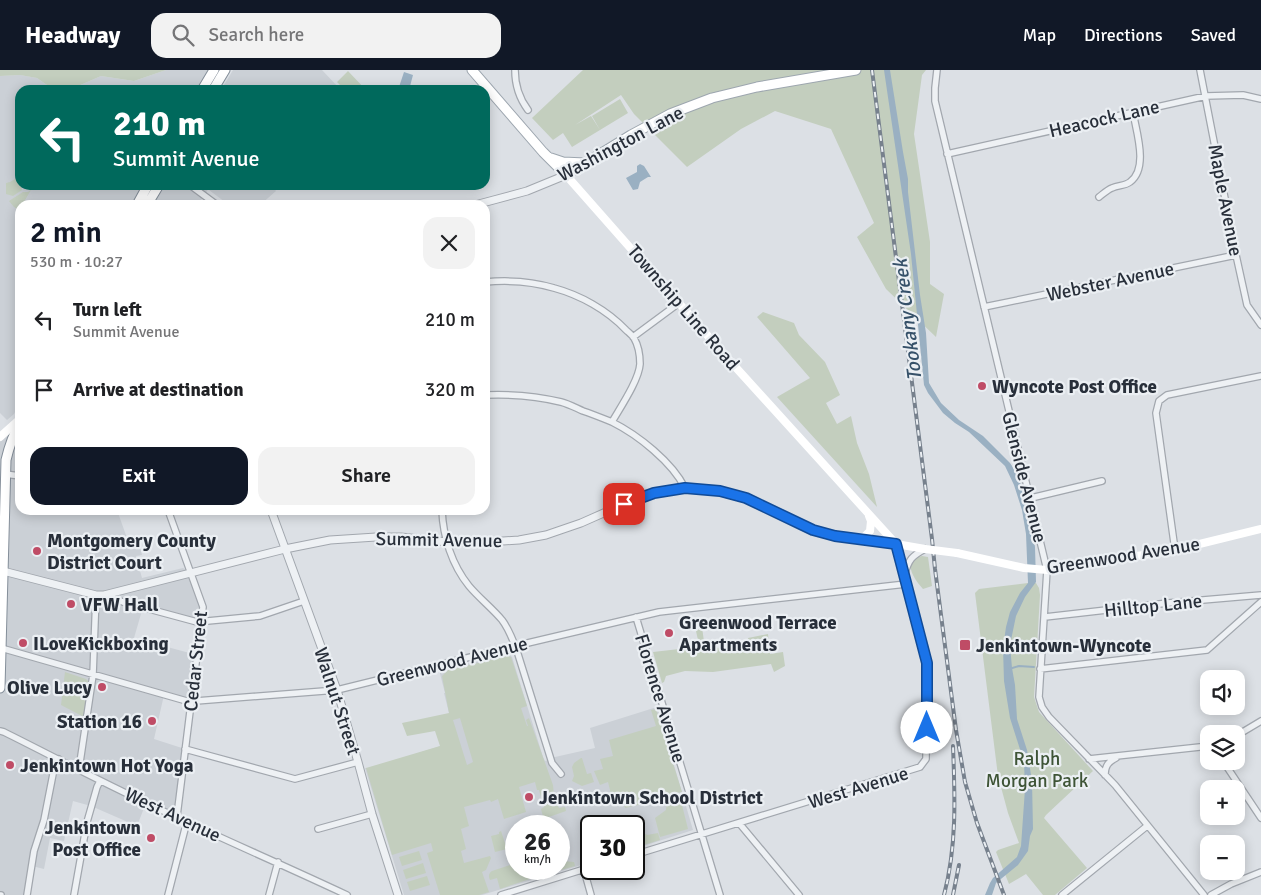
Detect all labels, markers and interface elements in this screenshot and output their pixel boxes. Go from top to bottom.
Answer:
search box [151,13,501,58]
text: Headway [25,20,121,50]
icon: search [169,21,197,49]
text: Search here [209,23,304,47]
text: Map [1023,24,1056,46]
text: Directions [1084,24,1163,46]
text: Saved [1191,24,1236,46]
street label: Heacock Lane [1047,95,1162,143]
street label: Washington Lane [553,101,688,187]
text: 210 m [113,102,206,145]
icon: left [30,105,95,170]
street label: Maple Avenue [1202,142,1248,258]
text: Summit Avenue [113,145,260,172]
text: 2 min [30,214,102,251]
button: close [423,217,475,269]
street label: Township Line Road [622,240,744,376]
text: 530 m · 10:27 [30,252,123,272]
water label: Tookany Creek [887,256,927,382]
street label: Webster Avenue [1044,257,1176,307]
text: Turn left [73,298,142,322]
icon: left [30,306,58,334]
text: 210 m [425,308,475,332]
text: Summit Avenue [73,322,180,342]
place label: Wyncote Post Office [992,375,1157,399]
icon: arrive [30,376,58,404]
text: Arrive at destination [73,378,244,402]
text: 320 m [425,378,475,402]
marker: Wyncote Post Office [976,380,988,392]
street label: Glenside Avenue [996,409,1052,545]
button: Exit [30,447,248,505]
button: Share [258,447,475,505]
pin [603,483,645,525]
icon: arrive [610,490,638,518]
street label: Summit Avenue [376,527,502,553]
place label: Montgomery County District Court [47,529,216,575]
street label: Greenwood Avenue [1045,532,1202,580]
marker: Montgomery County District Court [31,545,43,557]
street label: Hilltop Lane [1103,589,1203,623]
place label: VFW Hall [81,593,159,617]
marker: VFW Hall [65,598,77,610]
street label: Cedar Street [179,609,213,713]
place label: Greenwood Terrace Apartments [679,611,837,657]
marker: Greenwood Terrace Apartments [663,627,675,639]
street label: Florence Avenue [629,631,691,766]
place label: ILoveKickboxing [33,632,169,656]
street label: Greenwood Avenue [374,632,530,692]
place label: Jenkintown-Wyncote [976,634,1151,658]
marker: ILoveKickboxing [17,637,29,649]
marker: Jenkintown-Wyncote [958,638,972,652]
street label: Walnut Street [308,644,366,758]
map controls [1200,670,1245,880]
button: sound [1200,670,1245,715]
place label: Olive Lucy [7,676,93,700]
marker: Olive Lucy [96,681,108,693]
position arrow [900,701,952,753]
place label: Station 16 [57,710,142,734]
marker: Station 16 [146,715,158,727]
button: layers [1200,725,1245,770]
park label: Ralph Morgan Park [986,747,1089,793]
place label: Jenkintown Hot Yoga [20,754,194,778]
marker: Jenkintown Hot Yoga [4,759,16,771]
street label: West Avenue [805,761,911,815]
button: + [1200,780,1245,825]
street label: West Avenue [121,782,225,848]
place label: Jenkintown School District [539,786,763,810]
marker: Jenkintown School District [523,791,535,803]
speed limit sign: 30 [580,815,645,880]
place label: Jenkintown Post Office [45,816,141,862]
text: 26 [524,826,551,857]
marker: Jenkintown Post Office [145,832,157,844]
button: − [1200,835,1245,880]
text: km/h [524,852,551,867]

